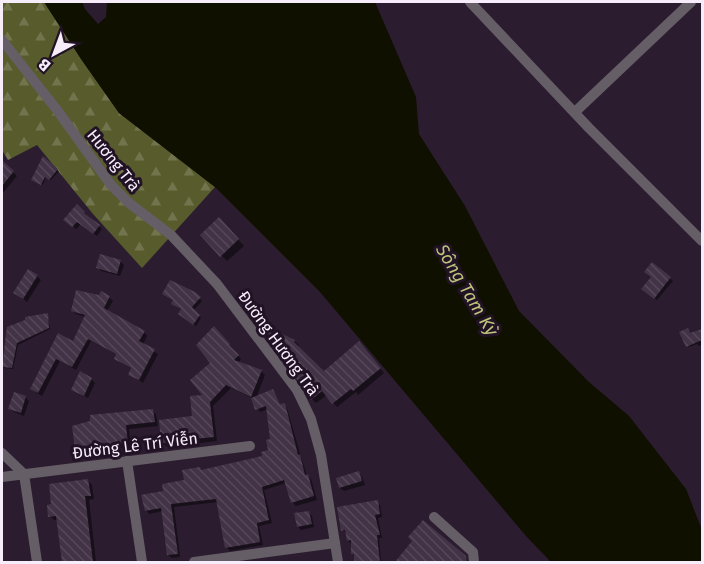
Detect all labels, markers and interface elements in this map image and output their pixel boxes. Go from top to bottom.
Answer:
north arrow [24,24,84,84]
text: B [34,54,54,75]
street label: Hương Trà [83,126,144,195]
water label: Sông Tam Kỳ [430,239,504,341]
street label: Đường Hương Trà [234,287,323,399]
street label: Đường Lê Trí Viễn [71,428,199,463]

